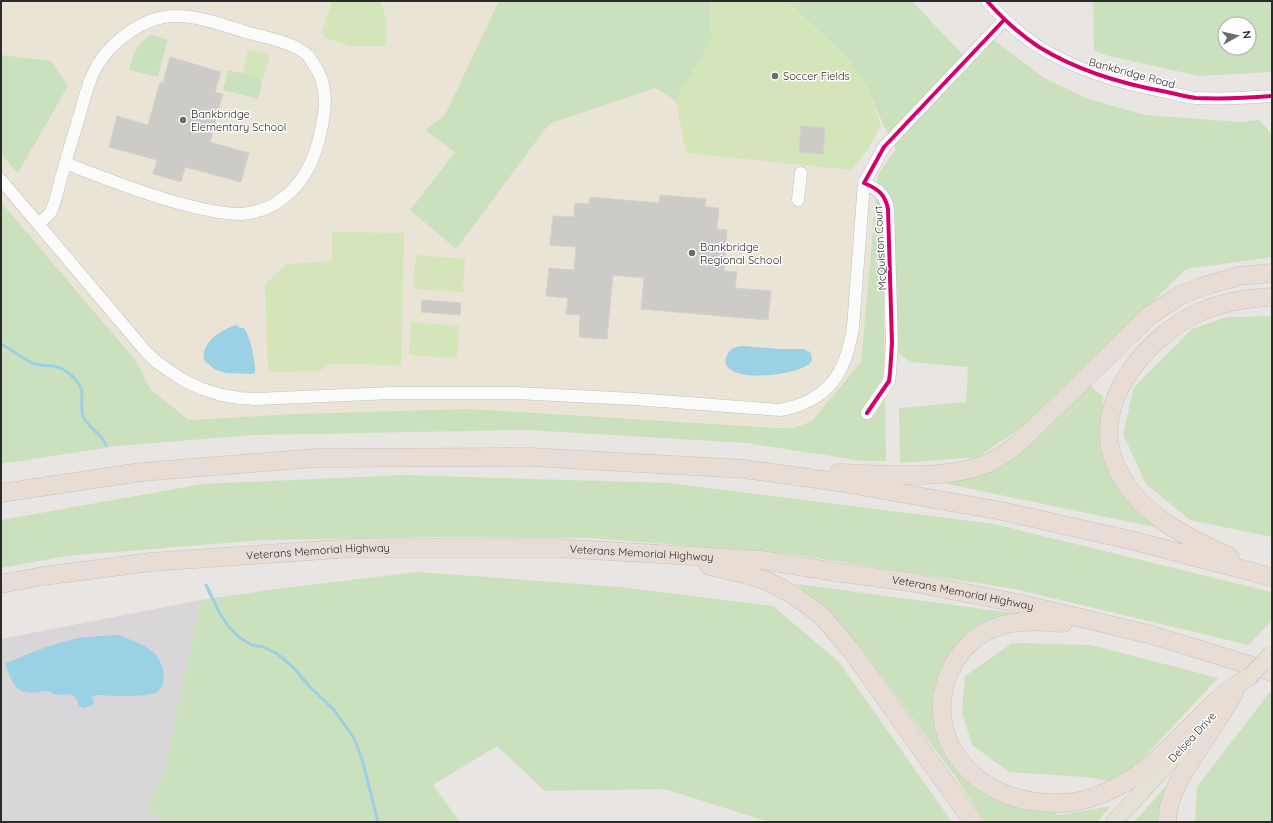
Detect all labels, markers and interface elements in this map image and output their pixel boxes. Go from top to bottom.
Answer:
north arrow [1217,16,1257,56]
text: N [1239,30,1254,40]
street label: Bankbridge Road [1087,55,1177,91]
place label: Soccer Fields [783,69,850,83]
marker: Soccer Fields [770,71,780,81]
place label: Bankbridge Elementary School [191,107,286,134]
marker: Bankbridge Elementary School [178,115,188,125]
street label: McQuiston Court [871,205,889,291]
place label: Bankbridge Regional School [700,240,782,267]
marker: Bankbridge Regional School [687,248,697,258]
street label: Veterans Memorial Highway [246,541,390,562]
street label: Veterans Memorial Highway [569,542,714,564]
street label: Veterans Memorial Highway [891,573,1035,614]
street label: Delsea Drive [1165,709,1219,765]

